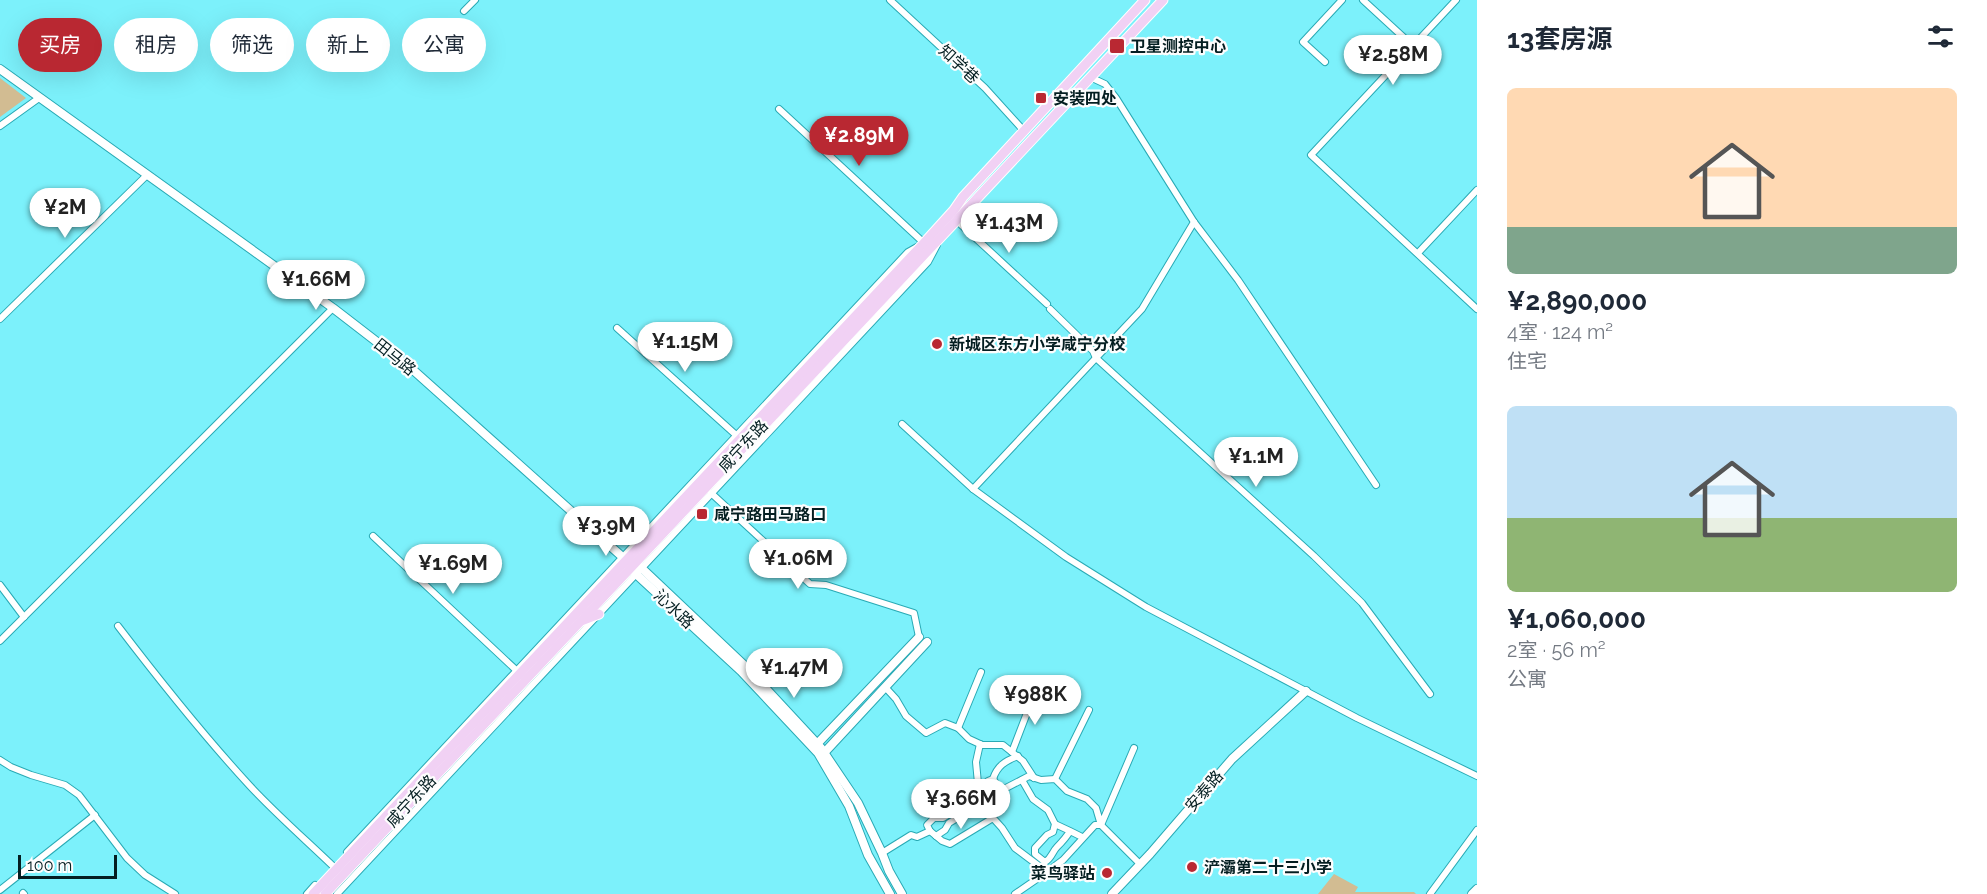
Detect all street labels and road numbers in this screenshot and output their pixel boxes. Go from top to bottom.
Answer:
street label: 知学巷 [935,41,983,87]
street label: 田马路 [370,335,420,379]
street label: 咸宁东路 [714,416,772,476]
street label: 沁水路 [650,586,698,632]
street label: 安泰路 [1181,767,1227,815]
street label: 咸宁东路 [382,771,440,831]

